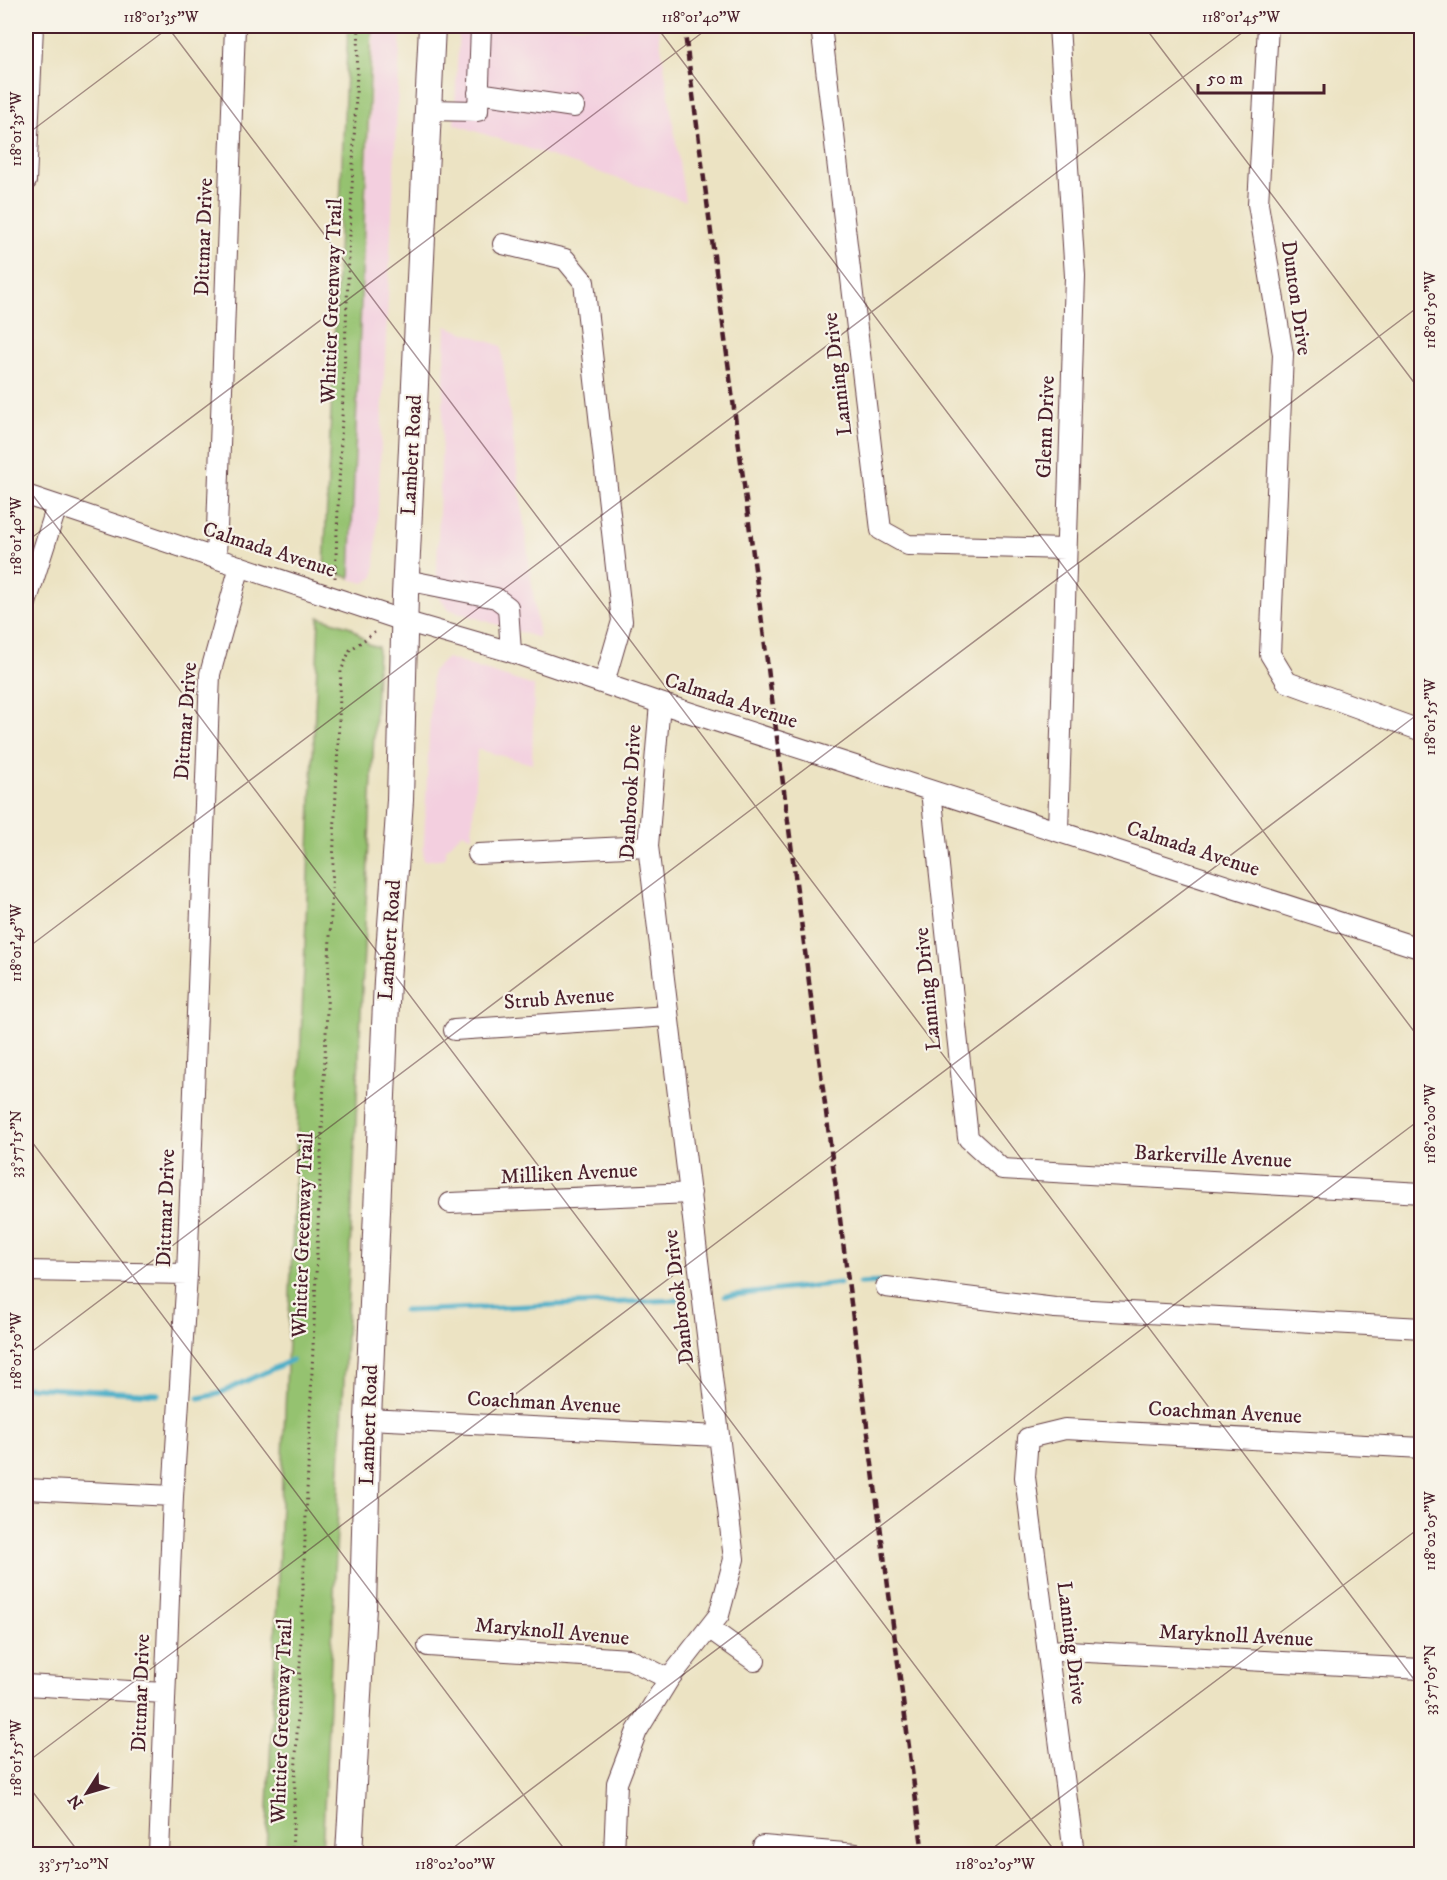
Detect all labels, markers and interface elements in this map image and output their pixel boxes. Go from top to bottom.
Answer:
text: 118°01'35"W [124,8,199,27]
text: 118°01'40"W [662,8,741,27]
text: 118°01'45"W [1202,8,1280,27]
scale bar [1198,57,1324,95]
text: 50 m [1207,68,1243,90]
text: 118°01'35"W [7,91,26,166]
street label: Dittmar Drive [189,177,219,297]
street label: Whittier Greenway Trail [315,197,349,405]
street label: Dunton Drive [1275,239,1317,357]
text: 118°01'50"W [1421,271,1440,349]
street label: Lanning Drive [818,311,858,437]
street label: Glenn Drive [1031,375,1061,479]
street label: Lambert Road [396,393,428,516]
text: 118°01'40"W [7,496,26,575]
street label: Calmada Avenue [199,516,339,584]
street label: Dittmar Drive [169,661,203,781]
street label: Calmada Avenue [661,667,801,735]
text: 118°01'55"W [1421,678,1440,755]
street label: Danbrook Drive [614,724,648,860]
street label: Calmada Avenue [1123,815,1263,883]
street label: Lambert Road [373,878,407,1001]
text: 118°01'45"W [7,904,26,982]
street label: Lanning Drive [909,926,947,1052]
street label: Strub Avenue [503,982,615,1016]
text: 118°02'00"W [1421,1084,1440,1164]
text: 33°57'15"N [7,1110,26,1178]
street label: Whittier Greenway Trail [286,1131,320,1339]
street label: Barkerville Avenue [1133,1140,1293,1174]
street label: Dittmar Drive [151,1148,181,1268]
street label: Milliken Avenue [500,1157,639,1191]
street label: Danbrook Drive [658,1228,700,1366]
text: 118°01'50"W [7,1312,26,1390]
street label: Lambert Road [354,1364,384,1486]
street label: Coachman Avenue [466,1386,622,1420]
street label: Coachman Avenue [1147,1396,1303,1430]
text: 118°02'05"W [1421,1491,1440,1571]
street label: Lanning Drive [1051,1580,1091,1706]
street label: Maryknoll Avenue [474,1612,630,1652]
street label: Whittier Greenway Trail [265,1617,299,1825]
street label: Maryknoll Avenue [1158,1619,1314,1653]
street label: Dittmar Drive [126,1633,156,1753]
text: 33°57'05"N [1421,1645,1440,1715]
text: 118°01'55"W [7,1719,26,1796]
north arrow [57,1763,117,1823]
text: N [64,1790,88,1813]
text: 33°57'20"N [39,1855,109,1874]
text: 118°02'00"W [415,1855,495,1874]
text: 118°02'05"W [955,1855,1035,1874]

